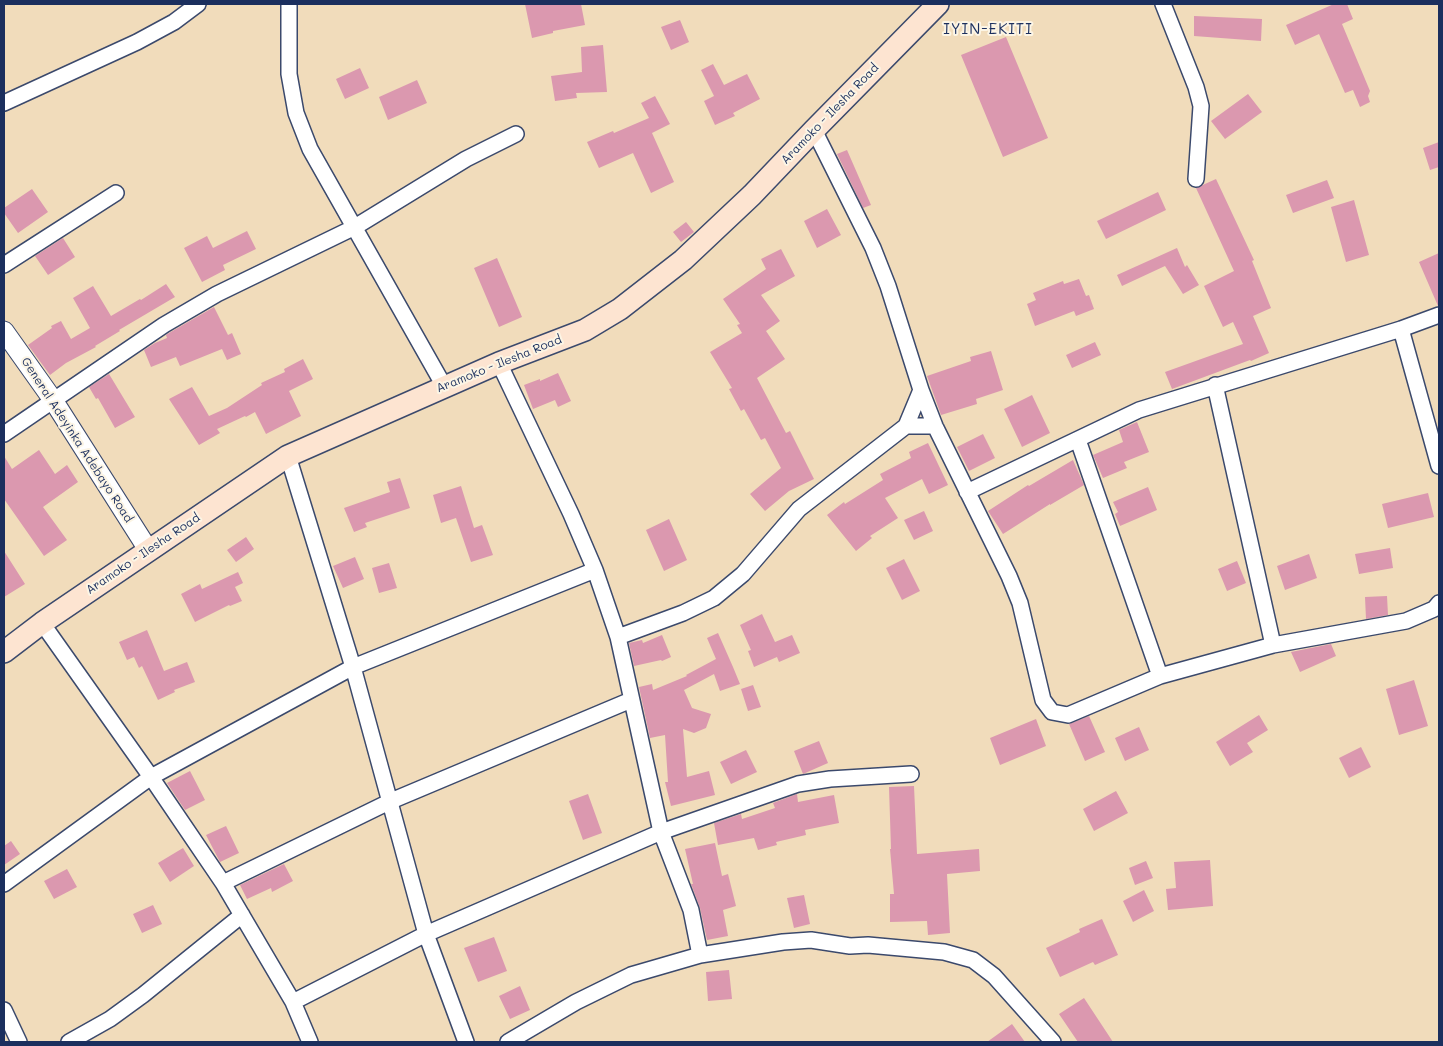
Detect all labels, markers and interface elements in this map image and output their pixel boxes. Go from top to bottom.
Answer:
district label: IYIN-EKITI [942,20,1034,38]
street label: Aramoko - Ilesha Road [778,61,882,167]
street label: Aramoko - Ilesha Road [434,332,564,396]
street label: General Adeyinka Adebayo Road [18,355,136,525]
street label: Aramoko - Ilesha Road [83,511,203,597]

